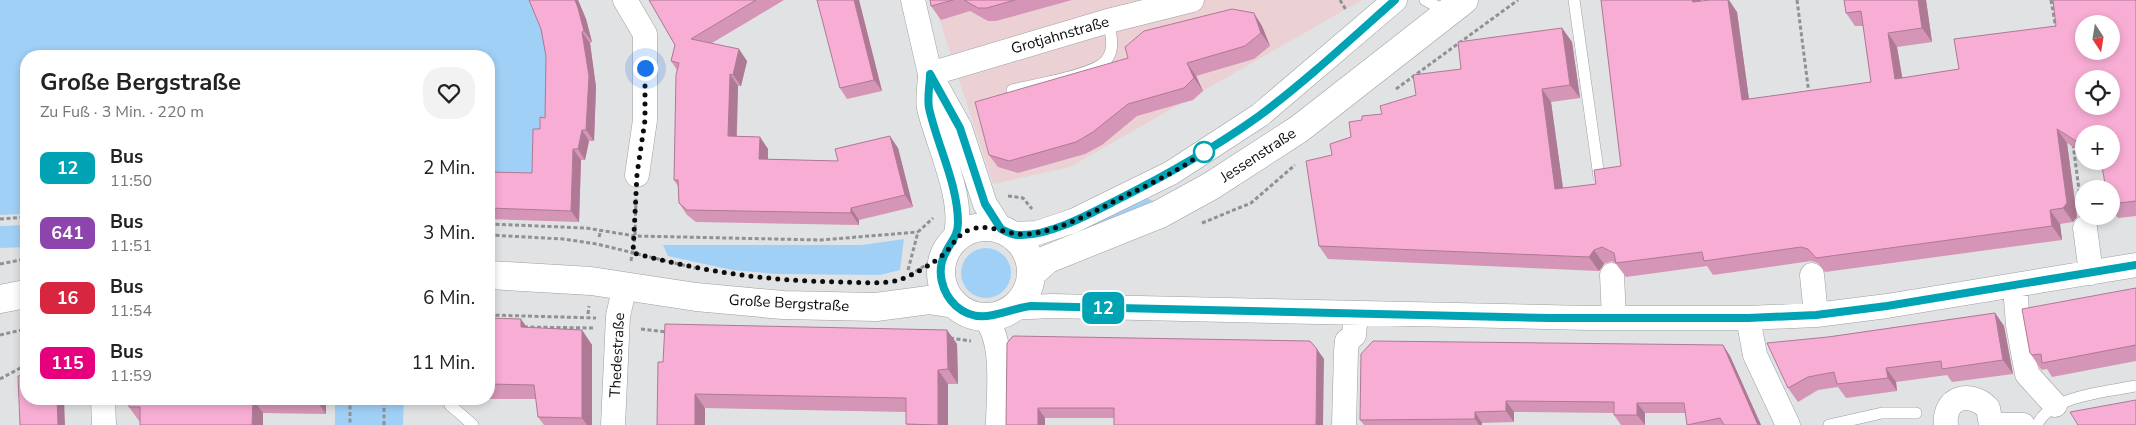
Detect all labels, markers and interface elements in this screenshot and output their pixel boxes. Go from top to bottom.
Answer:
street label: Grotjahnstraße [1009,11,1111,59]
north arrow [2075,15,2120,60]
map controls [2075,15,2120,225]
your location [633,56,658,81]
text: Große Bergstraße [40,66,241,98]
button: heart [423,67,475,119]
button: locate [2075,70,2120,115]
text: Zu Fuß · 3 Min. · 220 m [40,101,204,123]
street label: Jessenstraße [1215,123,1300,188]
button: + [2075,125,2120,170]
unlabelled marker [1193,141,1215,163]
text: Bus [110,144,143,170]
text: 2 Min. [423,155,475,181]
text: 12 [57,156,78,180]
text: 11:50 [110,170,152,192]
button: − [2075,180,2120,225]
text: Bus [110,209,143,235]
text: 3 Min. [423,220,475,246]
text: 641 [51,221,84,245]
text: 11:51 [110,235,152,257]
text: Bus [110,274,143,300]
text: 6 Min. [423,285,475,311]
text: 16 [57,286,78,310]
street label: Große Bergstraße [728,290,850,316]
line badge: 12 [1080,292,1126,324]
text: 12 [1092,296,1114,320]
text: 11:54 [110,300,152,322]
street label: Thedestraße [605,312,629,398]
text: Bus [110,339,143,365]
text: 11 Min. [412,350,475,376]
text: 115 [51,351,84,375]
text: 11:59 [110,365,152,387]

